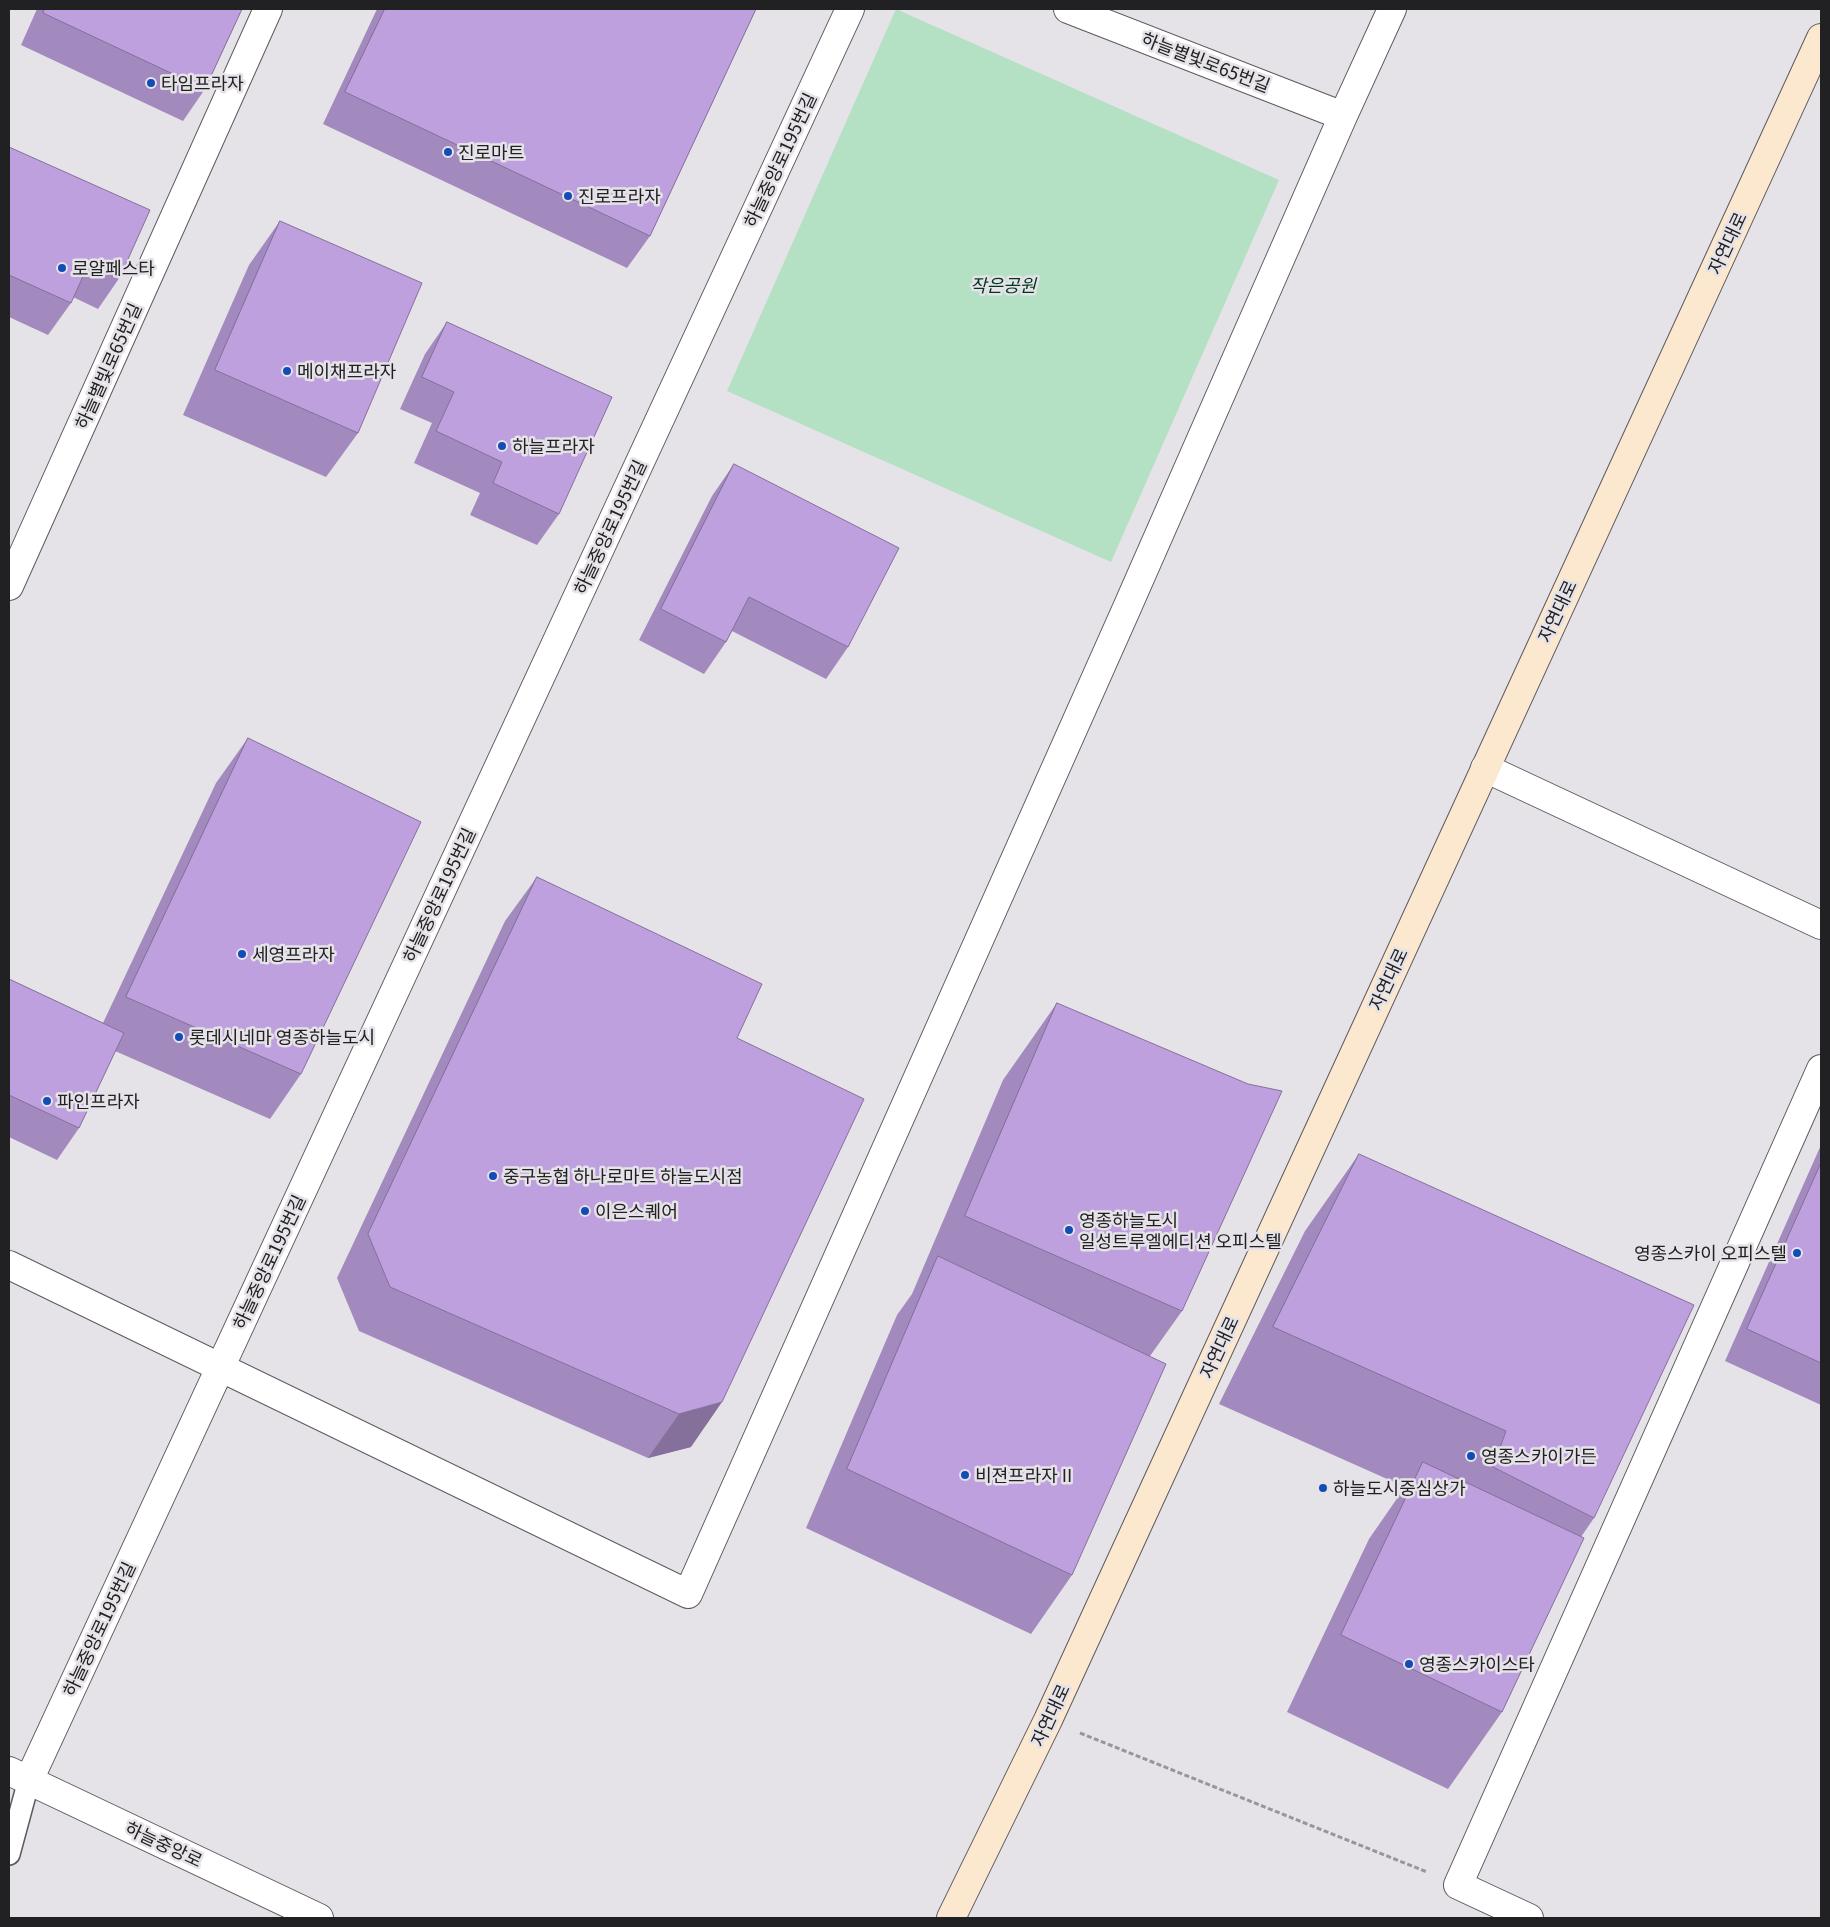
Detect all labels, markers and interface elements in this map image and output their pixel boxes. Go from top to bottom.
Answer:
street label: 하늘별빛로65번길 [1139,28,1273,96]
place label: 타임프라자 [161,72,244,94]
marker: 타임프라자 [145,77,157,89]
street label: 하늘중앙로195번길 [739,89,821,231]
place label: 진로마트 [458,141,524,163]
marker: 진로마트 [442,146,454,158]
place label: 진로프라자 [578,185,661,207]
marker: 진로프라자 [562,190,574,202]
street label: 자연대로 [1703,208,1751,278]
place label: 로얄페스타 [72,257,155,279]
marker: 로얄페스타 [56,262,68,274]
park label: 작은공원 [970,274,1036,296]
street label: 하늘별빛로65번길 [70,300,146,432]
place label: 메이채프라자 [297,360,396,382]
marker: 메이채프라자 [281,365,293,377]
place label: 하늘프라자 [512,435,595,457]
marker: 하늘프라자 [496,440,508,452]
street label: 하늘중앙로195번길 [569,456,651,598]
street label: 자연대로 [1533,576,1581,646]
street label: 하늘중앙로195번길 [398,824,480,966]
place label: 세영프라자 [252,943,335,965]
street label: 자연대로 [1364,944,1412,1014]
marker: 세영프라자 [236,948,248,960]
place label: 롯데시네마 영종하늘도시 [189,1026,375,1048]
marker: 롯데시네마 영종하늘도시 [173,1031,185,1043]
place label: 파인프라자 [57,1090,140,1112]
marker: 파인프라자 [41,1095,53,1107]
place label: 중구농협 하나로마트 하늘도시점 [503,1165,743,1187]
marker: 중구농협 하나로마트 하늘도시점 [487,1170,499,1182]
street label: 하늘중앙로195번길 [228,1191,310,1333]
place label: 이은스퀘어 [595,1200,678,1222]
marker: 이은스퀘어 [579,1205,591,1217]
place label: 영종하늘도시 일성트루엘에디션 오피스텔 [1079,1209,1282,1252]
marker: 영종하늘도시 일성트루엘에디션 오피스텔 [1063,1224,1075,1236]
place label: 영종스카이 오피스텔 [1634,1242,1787,1264]
marker: 영종스카이 오피스텔 [1791,1247,1803,1259]
street label: 자연대로 [1195,1312,1243,1382]
place label: 영종스카이가든 [1481,1445,1597,1467]
marker: 영종스카이가든 [1465,1450,1477,1462]
place label: 비젼프라자 II [975,1464,1072,1486]
marker: 비젼프라자 II [959,1469,971,1481]
place label: 하늘도시중심상가 [1333,1477,1465,1499]
marker: 하늘도시중심상가 [1317,1482,1329,1494]
street label: 하늘중앙로195번길 [58,1558,140,1700]
place label: 영종스카이스타 [1419,1653,1535,1675]
marker: 영종스카이스타 [1403,1658,1415,1670]
street label: 자연대로 [1026,1680,1074,1750]
street label: 하늘중앙로 [122,1817,206,1871]

